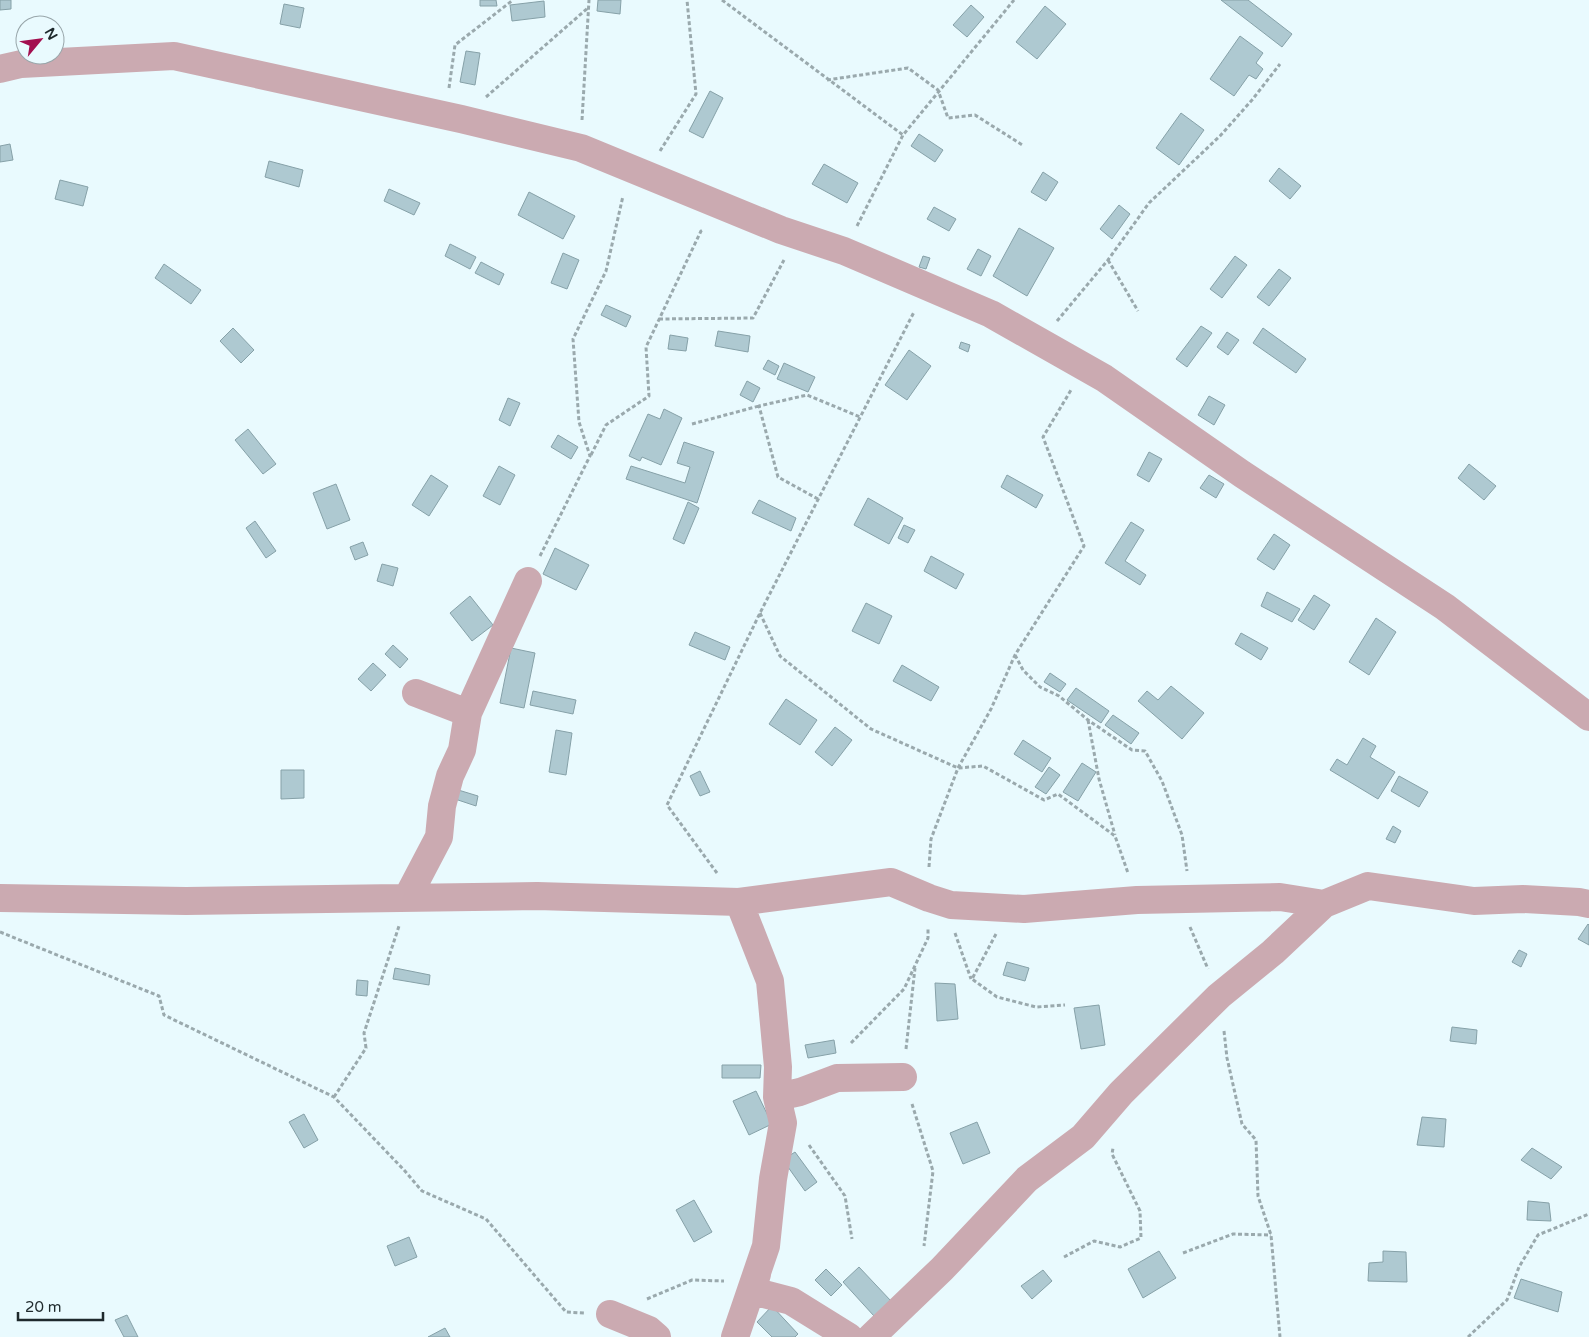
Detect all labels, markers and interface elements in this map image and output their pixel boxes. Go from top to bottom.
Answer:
north arrow [15,15,65,65]
text: N [41,25,61,43]
scale bar [18,1290,102,1322]
text: 20 m [25,1298,62,1316]

